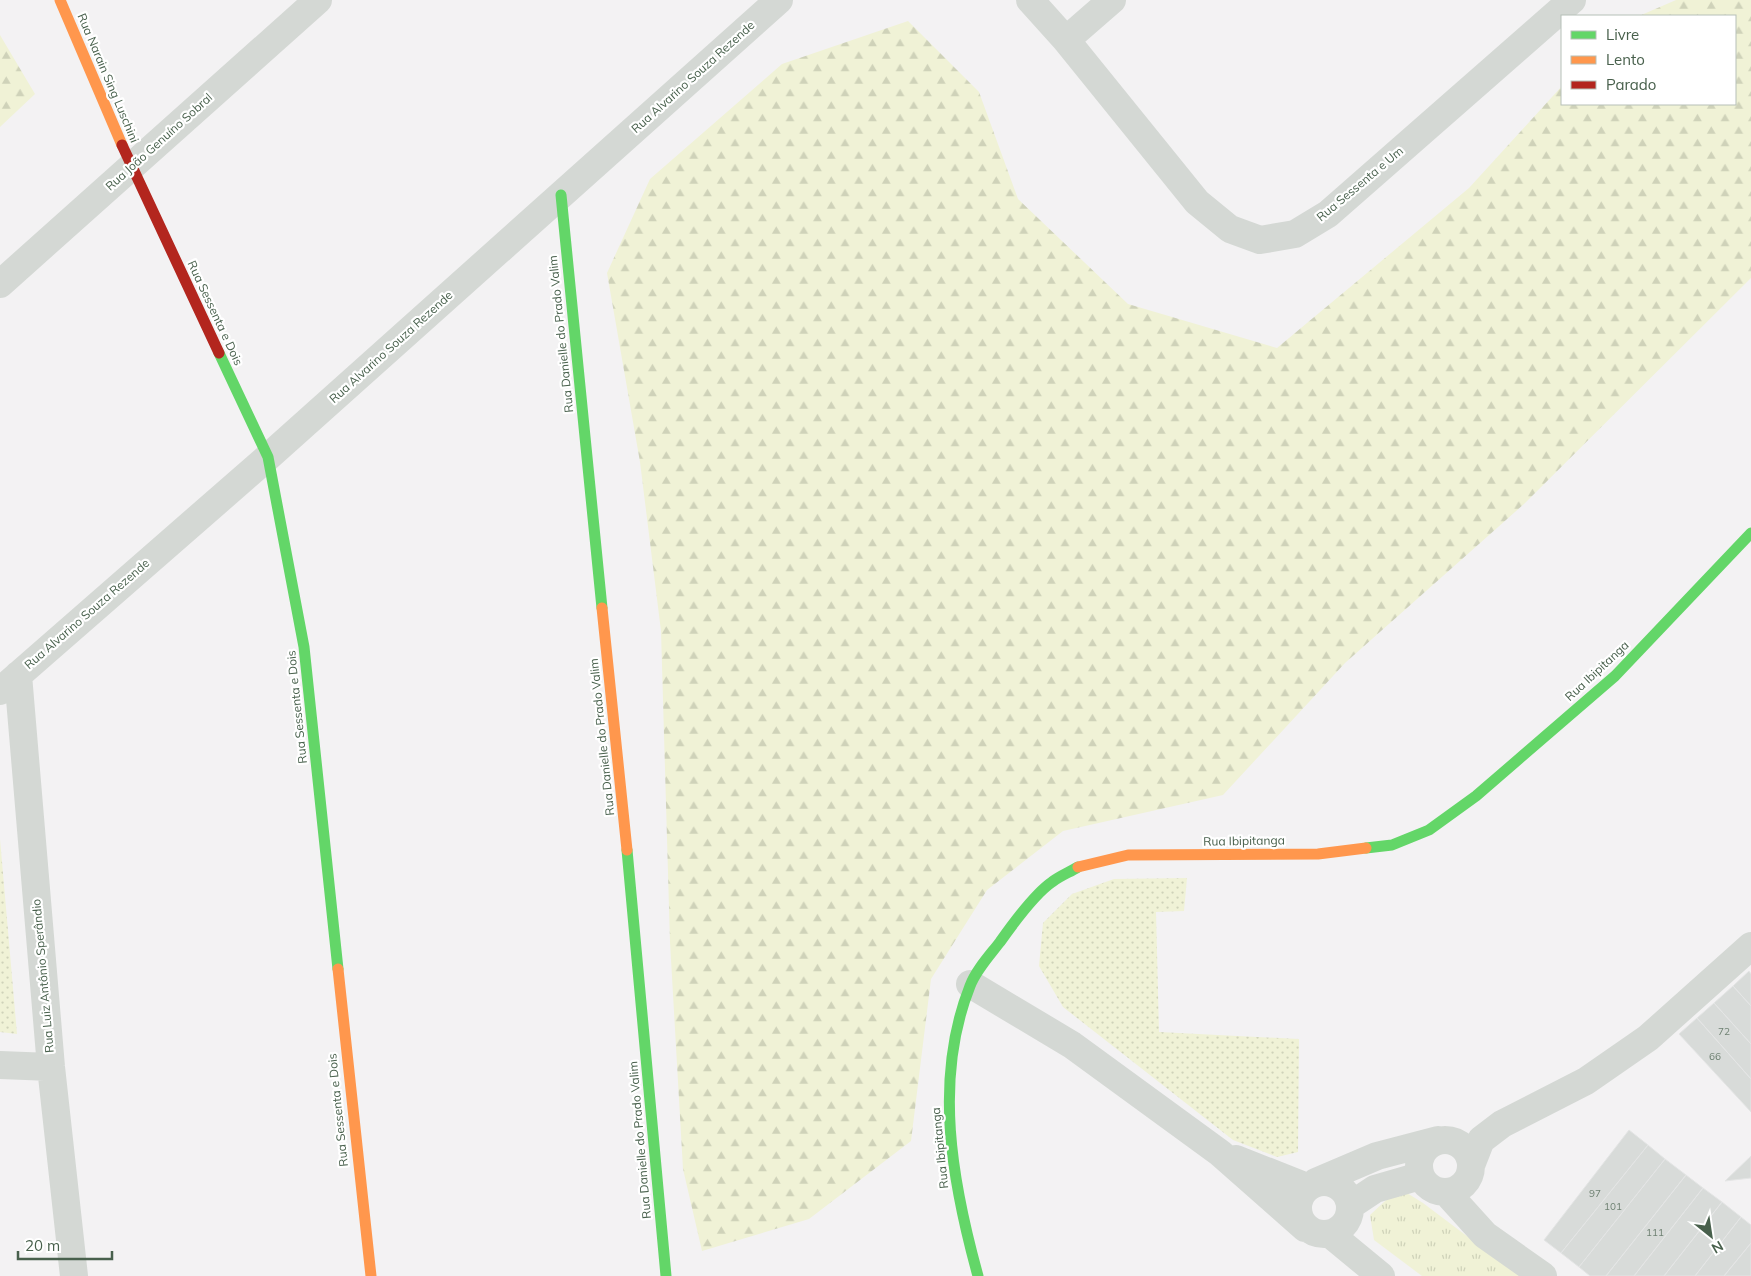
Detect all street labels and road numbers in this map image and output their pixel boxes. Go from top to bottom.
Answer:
street label: Rua Narain Sing Luschini [74,11,143,145]
street label: Rua Alvarino Souza Rezende [628,17,757,136]
street label: Rua João Genuíno Sobral [102,90,215,194]
street label: Rua Sessenta e Um [1313,143,1406,224]
street label: Rua Danielle do Prado Valim [545,255,576,414]
street label: Rua Sessenta e Dois [185,258,246,368]
street label: Rua Alvarino Souza Rezende [326,287,455,406]
street label: Rua Alvarino Souza Rezende [21,555,152,672]
street label: Rua Ibipitanga [1562,637,1632,704]
street label: Rua Sessenta e Dois [283,650,310,764]
street label: Rua Danielle do Prado Valim [586,658,617,817]
street label: Rua Ibipitanga [1203,832,1285,849]
street label: Rua Luiz Antônio Sperândio [28,898,57,1054]
street label: Rua Sessenta e Dois [324,1053,351,1167]
street label: Rua Danielle do Prado Valim [625,1061,654,1220]
street label: Rua Ibipitanga [928,1107,951,1189]

